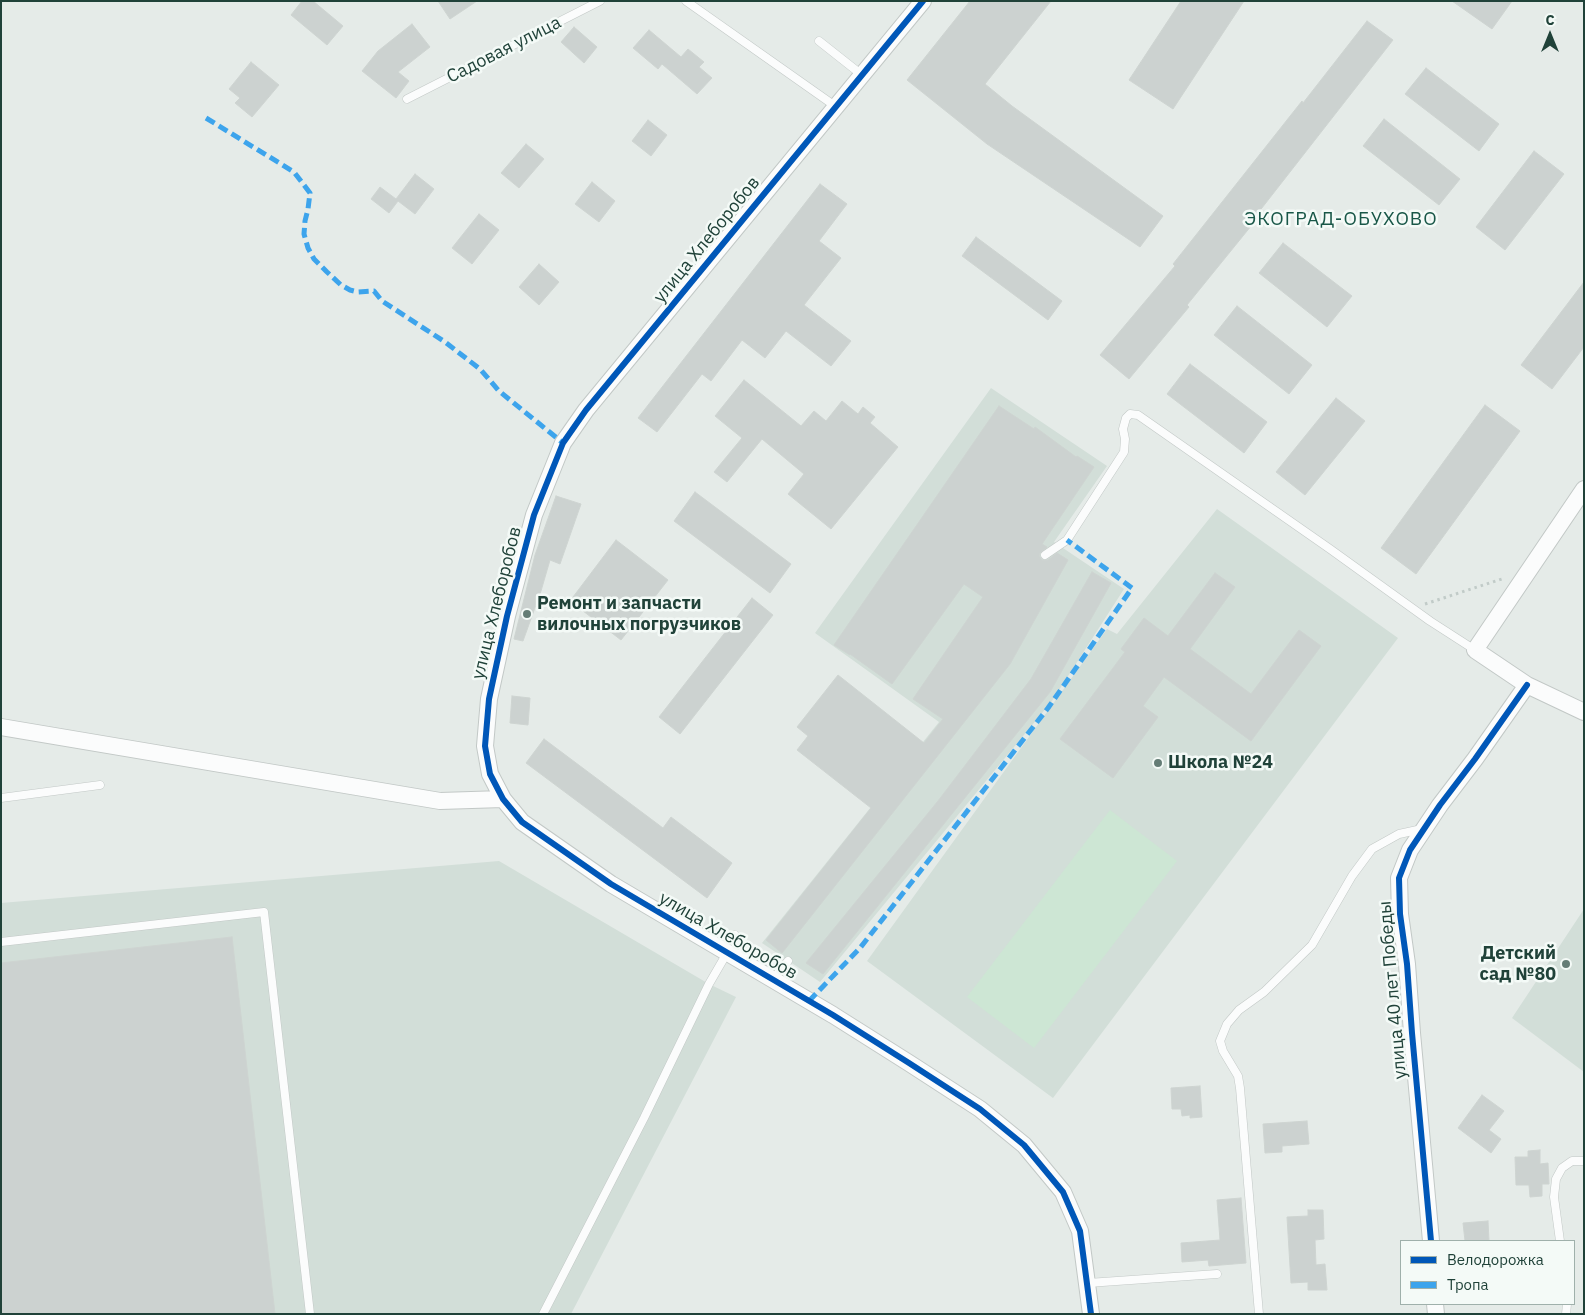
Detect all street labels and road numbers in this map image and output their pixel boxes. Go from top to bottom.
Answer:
street label: Садовая улица [443,12,565,88]
street label: улица Хлеборобов [649,172,765,308]
street label: улица Хлеборобов [468,525,526,681]
street label: улица Хлеборобов [655,888,801,984]
street label: улица 40 лет Победы [1374,900,1412,1080]

